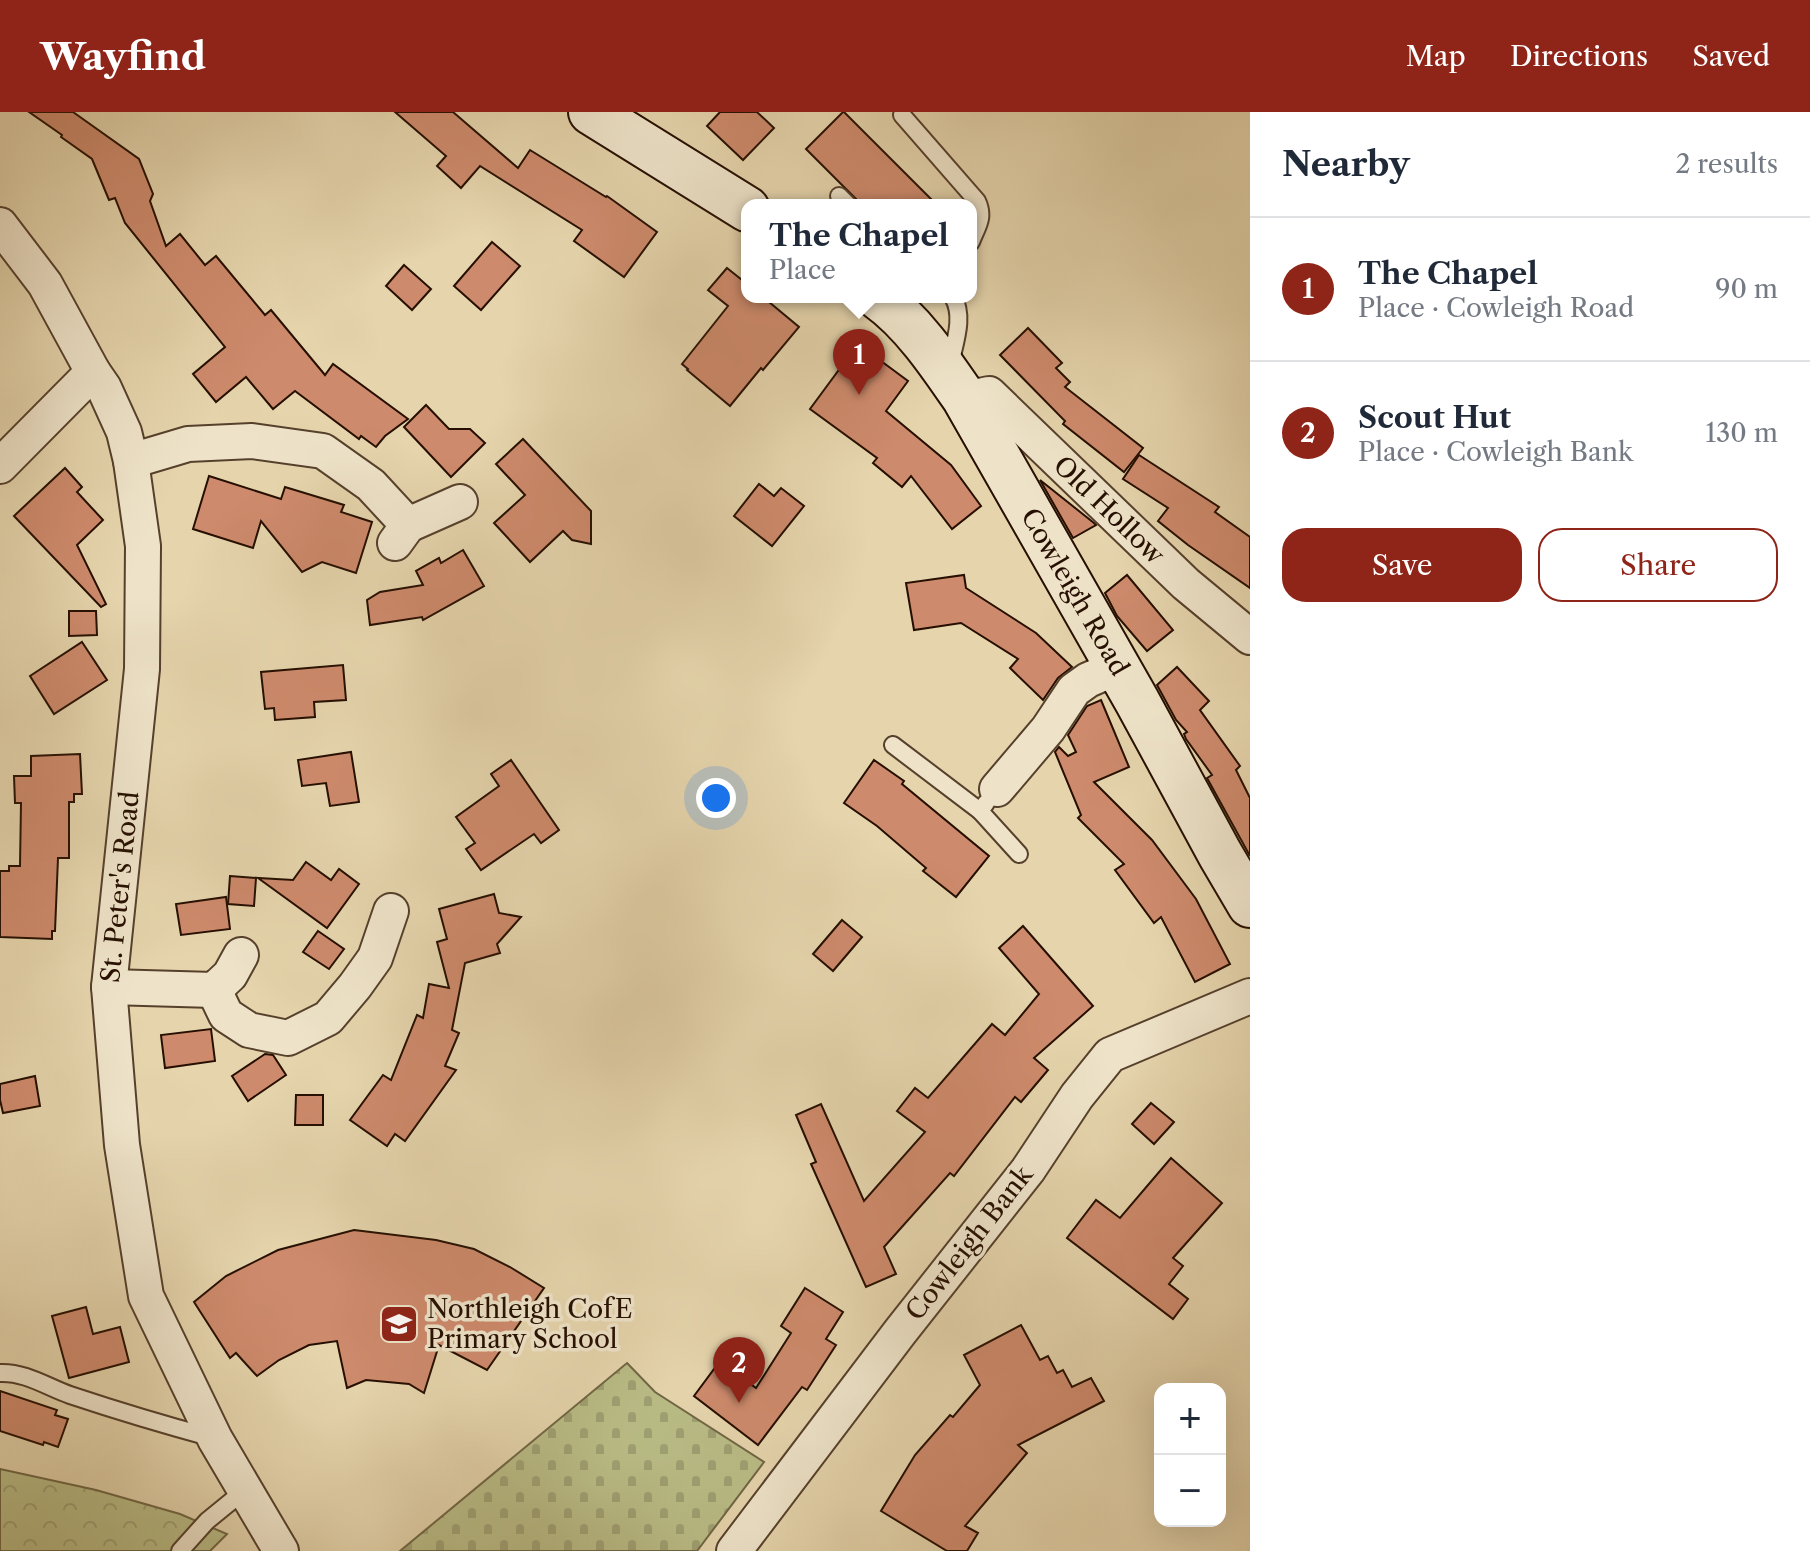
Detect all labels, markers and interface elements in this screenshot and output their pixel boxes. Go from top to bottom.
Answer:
text: Wayfind [40,33,206,80]
text: Map [1406,39,1466,73]
text: Directions [1510,39,1648,73]
text: Saved [1692,39,1770,73]
text: Nearby [1282,143,1410,185]
text: 2 results [1675,148,1778,180]
popup [741,199,977,303]
text: The Chapel [769,217,949,254]
text: Place [769,254,836,286]
text: The Chapel [1358,255,1538,292]
text: 1 [1302,273,1314,305]
text: 90 m [1715,273,1778,305]
text: Place · Cowleigh Road [1358,292,1634,324]
pin: 1 [833,329,885,395]
text: Scout Hut [1358,399,1511,436]
text: 2 [1300,417,1316,449]
text: 130 m [1705,417,1778,449]
text: Place · Cowleigh Bank [1358,436,1633,468]
street label: Old Hollow [1047,449,1171,571]
street label: Cowleigh Road [1014,503,1136,682]
button: Save [1282,528,1522,602]
button: Share [1538,528,1778,602]
your location [696,778,736,818]
street label: St. Peter's Road [94,790,146,984]
street label: Cowleigh Bank [899,1159,1040,1327]
place label: Northleigh CofE Primary School [427,1293,633,1355]
school or university icon: Northleigh CofE Primary School [378,1303,420,1345]
pin: 2 [713,1337,765,1403]
map controls [1154,1383,1226,1527]
button: + [1154,1383,1226,1455]
button: − [1154,1455,1226,1527]

